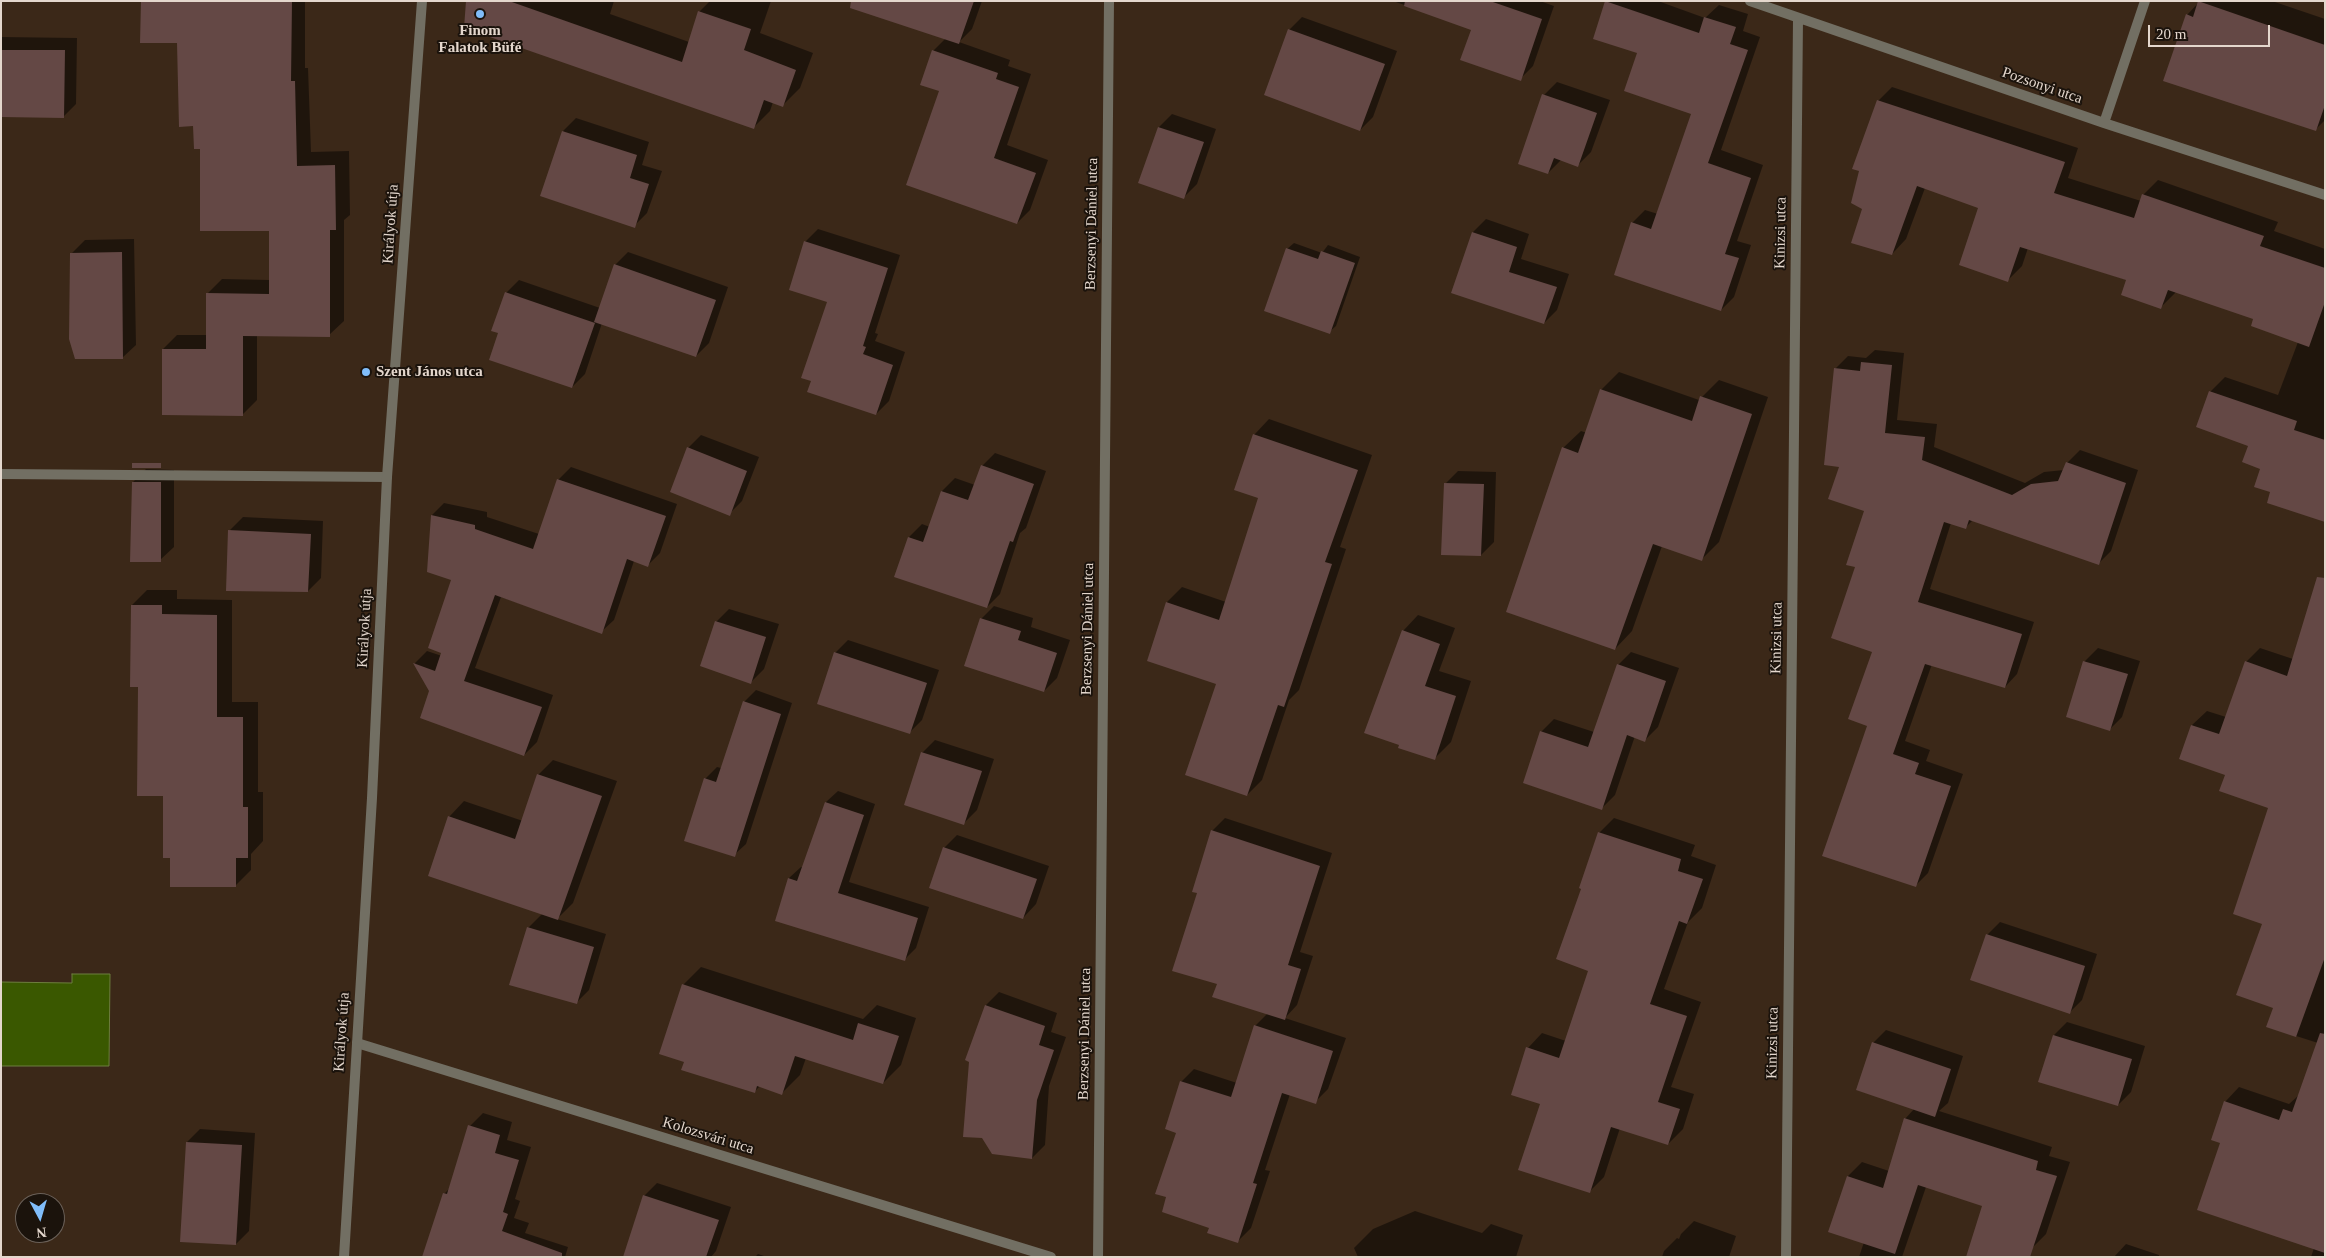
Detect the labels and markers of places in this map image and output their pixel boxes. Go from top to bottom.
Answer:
marker: Finom Falatok Büfé [474,8,486,20]
place label: Finom Falatok Büfé [439,22,521,57]
place label: Szent János utca [376,363,483,381]
marker: Szent János utca [360,366,372,378]

